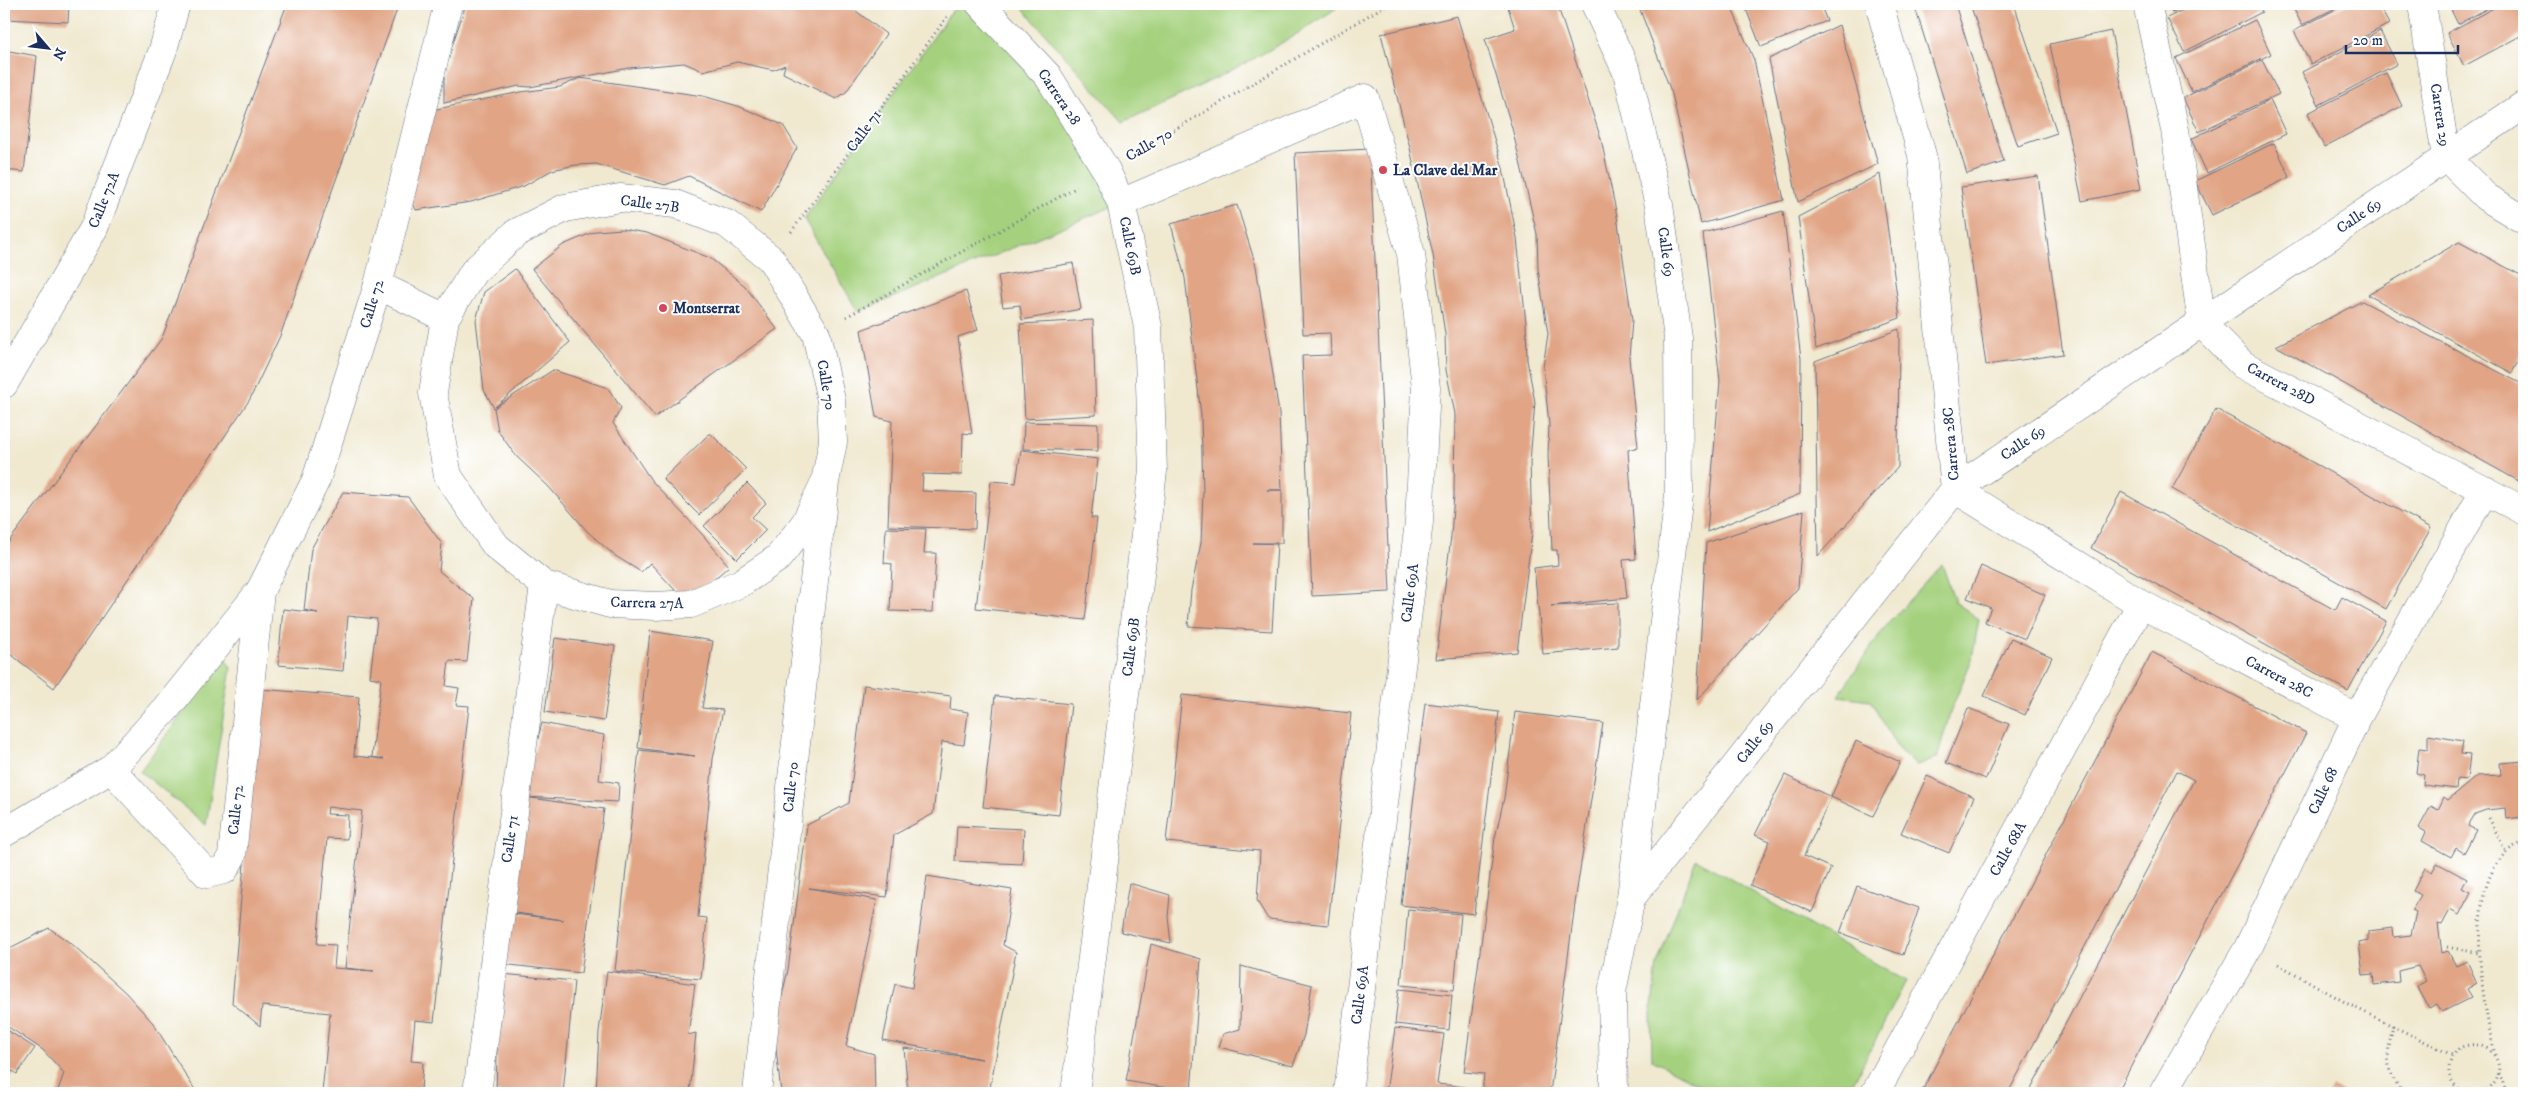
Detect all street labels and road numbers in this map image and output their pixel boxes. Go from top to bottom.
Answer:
street label: Carrera 28 [1033,65,1085,129]
street label: Carrera 29 [2426,82,2454,148]
street label: Calle 71 [842,106,886,156]
street label: Calle 70 [1122,124,1176,166]
street label: Calle 72A [84,168,124,231]
street label: Calle 27B [619,191,681,217]
street label: Calle 69 [2333,194,2385,238]
street label: Calle 69B [1115,215,1145,277]
street label: Calle 69 [1653,226,1679,278]
street label: Calle 72 [356,277,389,331]
street label: Calle 70 [812,358,840,412]
street label: Carrera 28D [2243,358,2319,410]
street label: Carrera 28C [1938,406,1964,482]
street label: Calle 69 [1997,421,2049,465]
street label: Calle 69A [1397,562,1423,624]
street label: Carrera 27A [610,593,684,613]
street label: Calle 69B [1118,616,1144,678]
street label: Carrera 28C [2242,651,2316,703]
street label: Calle 69 [1732,716,1778,768]
street label: Calle 70 [779,761,803,813]
street label: Calle 68 [2304,764,2342,818]
street label: Calle 72 [224,784,248,836]
street label: Calle 71 [497,814,523,864]
street label: Calle 68A [1985,818,2031,880]
street label: Calle 69A [1347,964,1373,1026]

